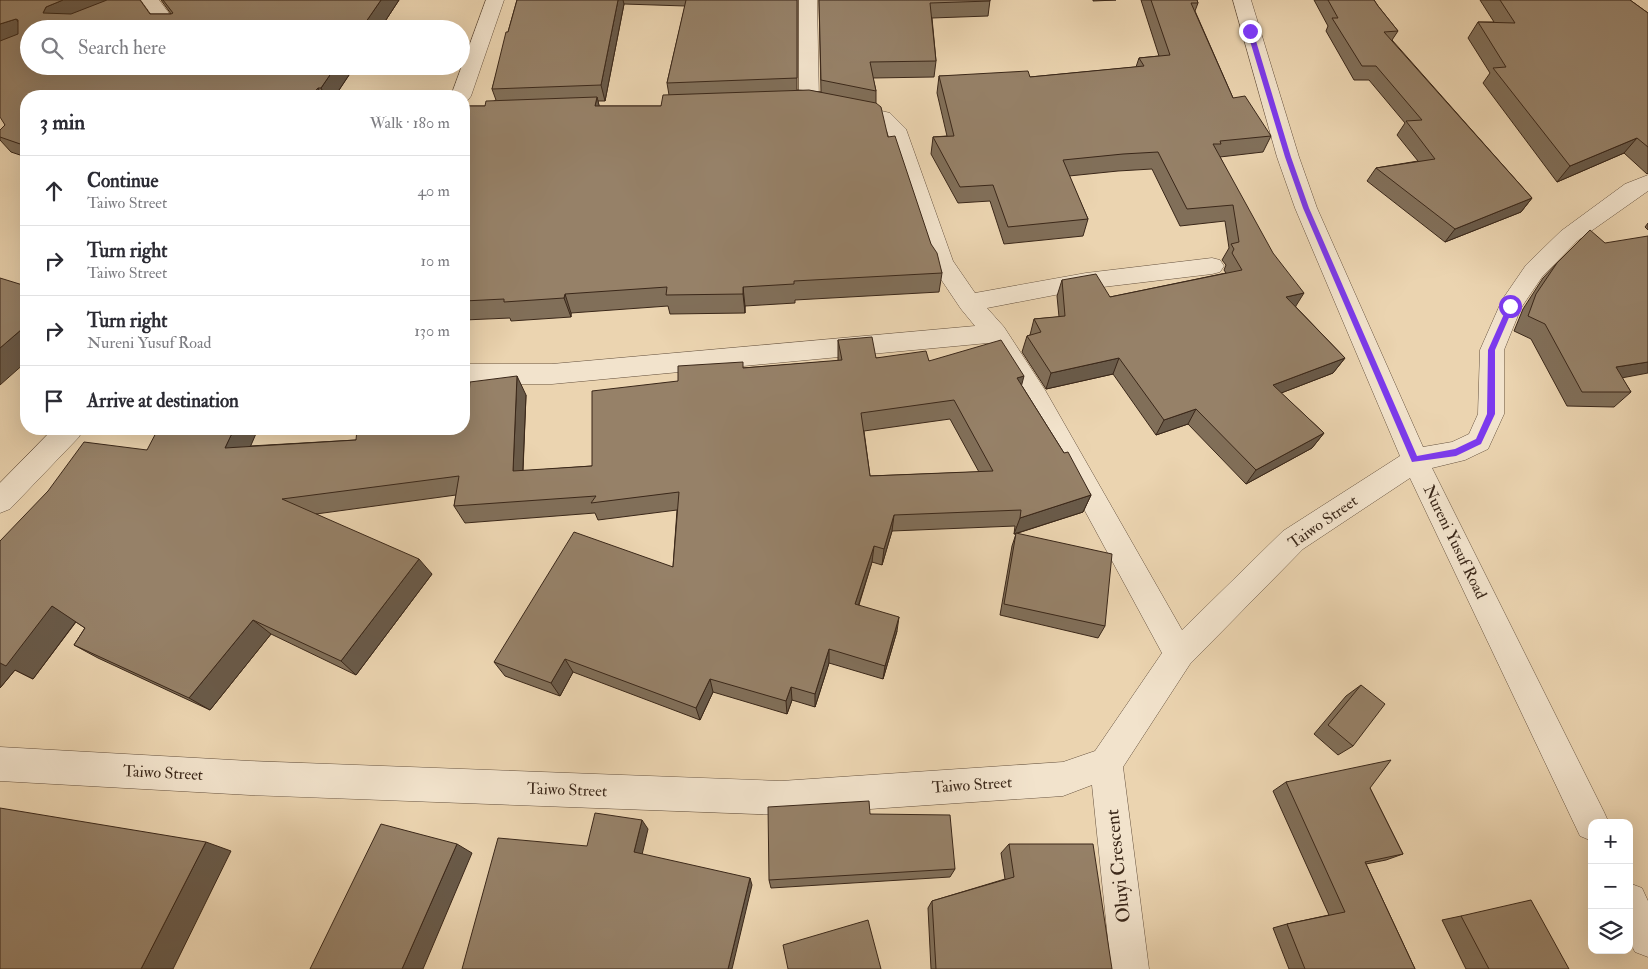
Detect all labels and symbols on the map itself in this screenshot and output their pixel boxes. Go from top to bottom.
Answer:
route end [1239,20,1262,43]
route start [1499,295,1522,318]
street label: Nureni Yusuf Road [1419,482,1491,602]
street label: Taiwo Street [1284,491,1362,553]
street label: Taiwo Street [122,761,204,785]
street label: Taiwo Street [931,772,1013,798]
street label: Taiwo Street [527,779,607,801]
street label: Oluyi Crescent [1100,808,1136,924]

